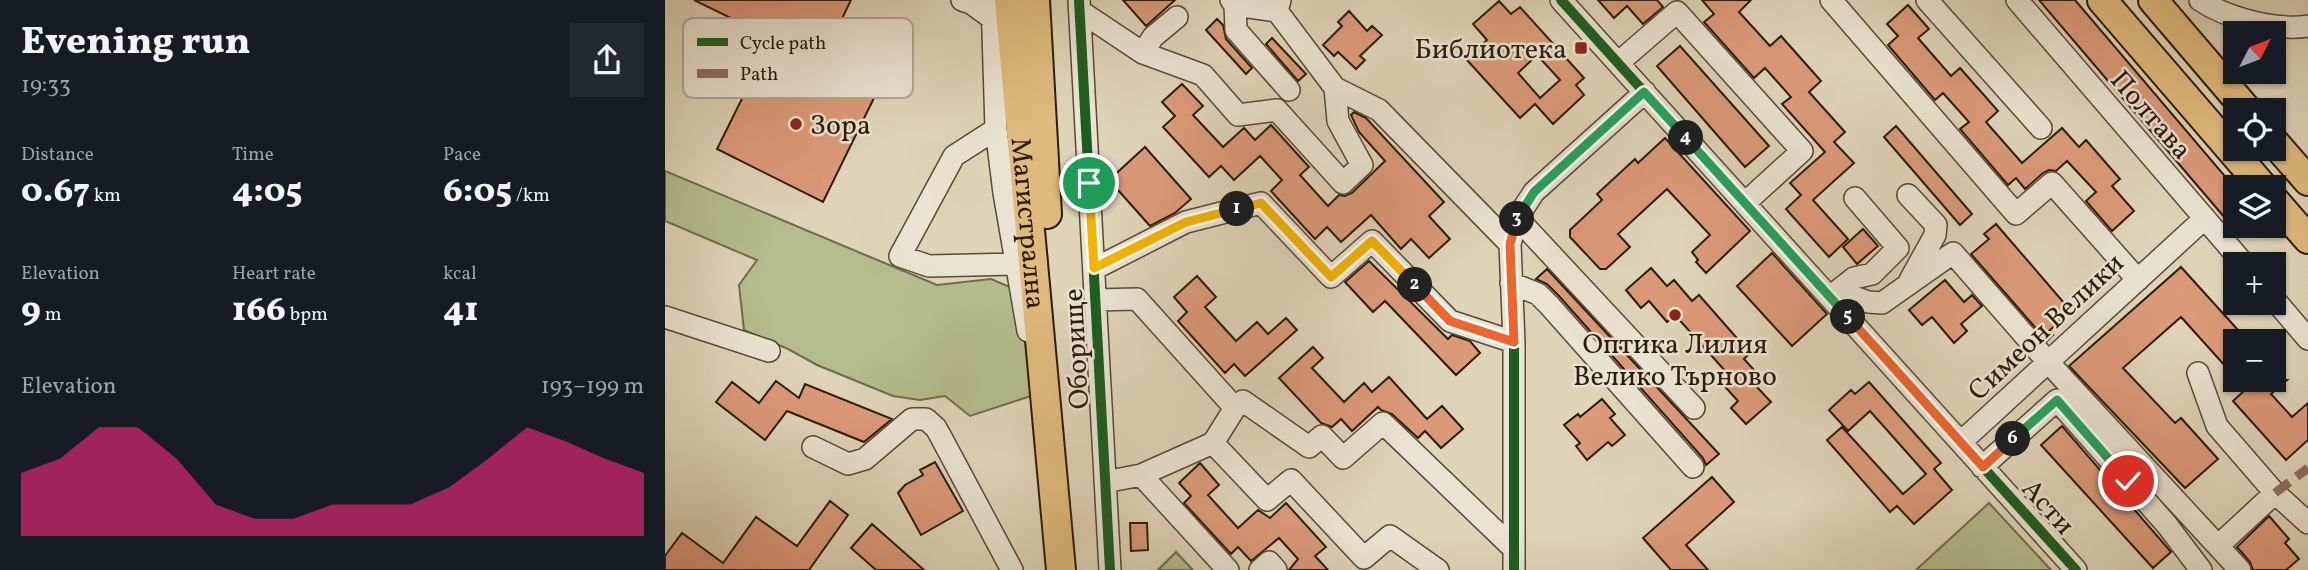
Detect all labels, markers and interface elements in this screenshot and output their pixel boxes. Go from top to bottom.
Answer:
text: Evening run [21,17,251,70]
legend [683,18,913,98]
north arrow [2223,21,2285,84]
map controls [2223,21,2286,392]
button: share [570,23,644,97]
text: Cycle path [740,31,826,57]
place label: Библиотека [1415,31,1567,70]
marker: Библиотека [1573,40,1589,56]
text: Path [740,62,778,88]
street label: Полтава [2100,62,2200,169]
text: 19:33 [21,70,71,102]
button: locate [2223,98,2286,161]
place label: Зора [810,107,871,146]
marker: Зора [788,116,804,132]
pin: 4 [1669,120,1703,156]
text: 4 [1680,124,1691,150]
street label: Магистрална [1000,136,1054,311]
text: Distance [21,142,94,168]
text: Time [232,142,274,168]
text: Pace [443,142,481,168]
pin [1059,153,1119,213]
icon: arrive [1070,164,1108,202]
text: 0.67 [21,168,90,216]
text: 4:05 [232,168,302,216]
text: 6:05 [443,168,512,216]
button: layers [2223,175,2286,238]
text: km [90,183,121,209]
text: /km [512,183,550,209]
pin: 1 [1219,192,1255,227]
text: 1 [1233,195,1240,221]
pin: 3 [1499,202,1535,236]
text: 3 [1512,205,1521,231]
street label: Симеон Велики [1960,245,2133,410]
button: + [2223,252,2286,315]
text: Elevation [21,261,100,287]
text: Heart rate [232,261,316,287]
text: kcal [443,261,477,287]
pin: 2 [1397,268,1433,302]
text: 2 [1410,271,1419,297]
text: 9 [21,287,41,335]
text: 166 [232,287,286,335]
text: 41 [443,287,478,335]
street label: Оборище [1055,287,1100,410]
pin: 5 [1831,300,1865,334]
text: m [41,302,61,328]
text: bpm [286,302,328,328]
text: 5 [1843,303,1852,329]
marker: Оптика Лилия Велико Търново [1667,307,1683,323]
place label: Оптика Лилия Велико Търново [1573,326,1777,397]
button: − [2223,329,2286,392]
text: Elevation [21,371,117,403]
text: 193–199 m [541,371,644,403]
pin: 6 [1995,422,2031,457]
text: 6 [2007,425,2018,451]
pin [2098,451,2158,511]
icon: check [2109,462,2147,500]
street label: Асти [2012,471,2083,544]

